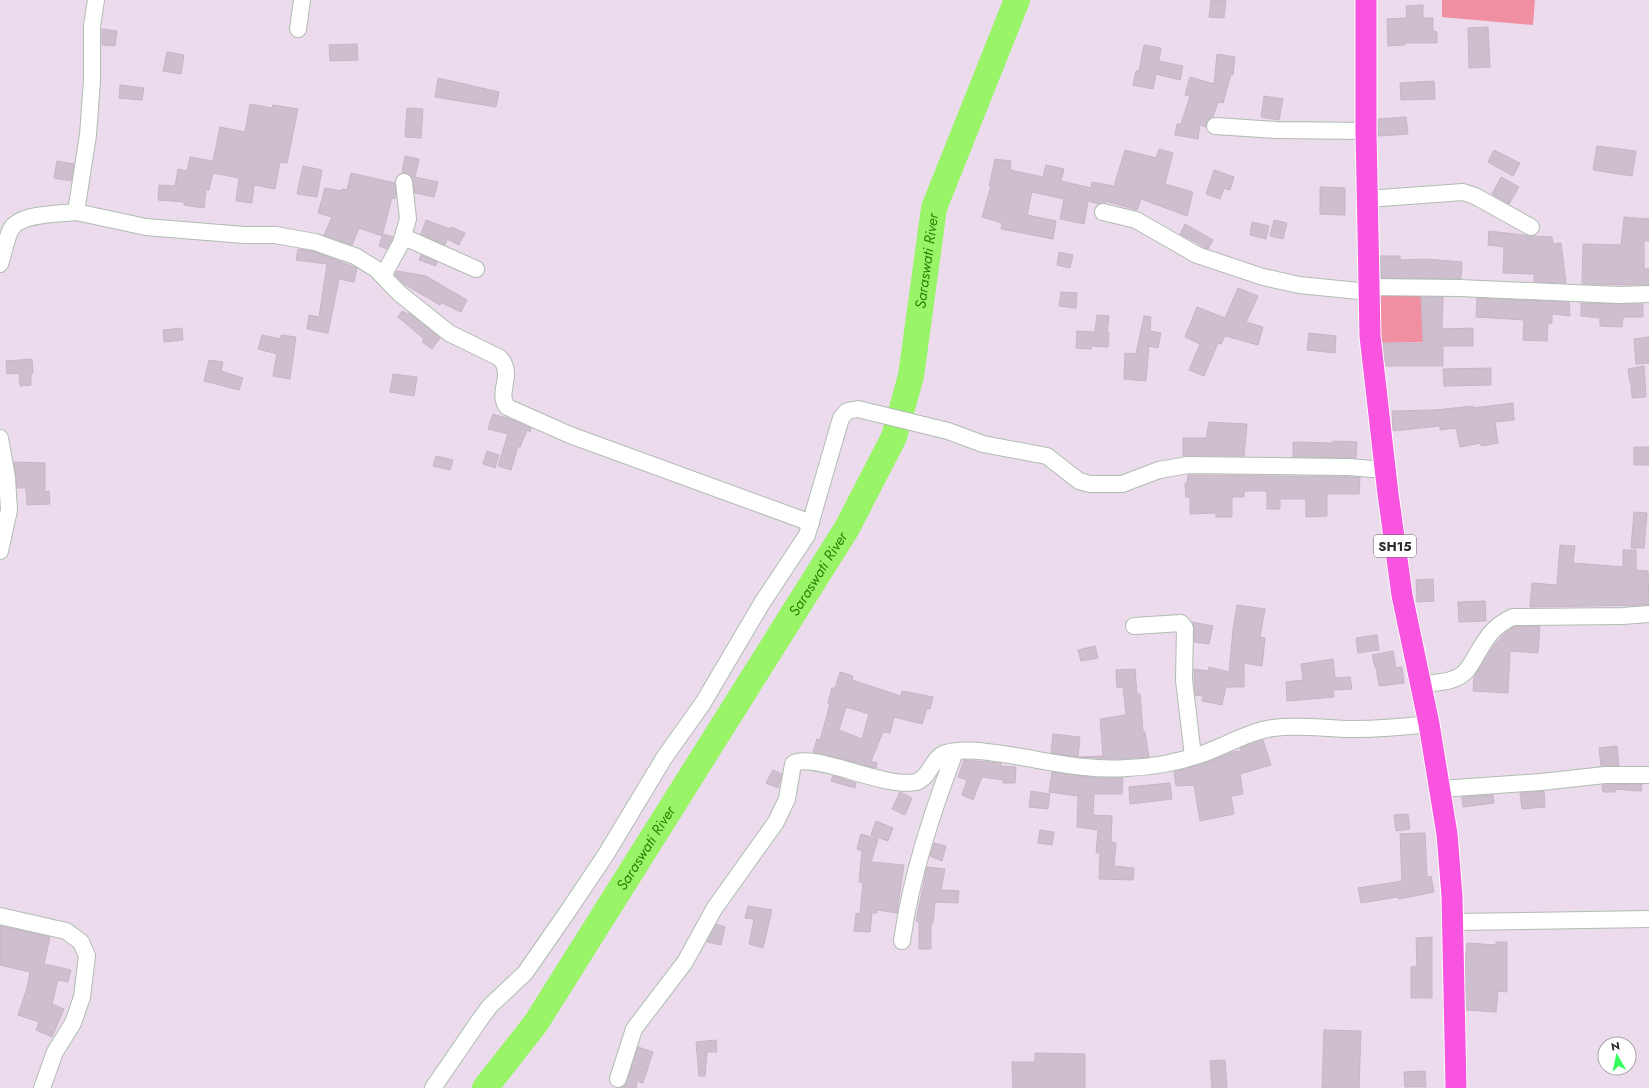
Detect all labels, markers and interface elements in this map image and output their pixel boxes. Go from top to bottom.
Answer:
water label: Saraswati River [909,211,944,310]
water label: Saraswati River [783,527,854,620]
road number: SH15 [1374,535,1416,557]
water label: Saraswati River [611,801,681,895]
north arrow [1597,1036,1637,1076]
text: N [1610,1038,1621,1055]

